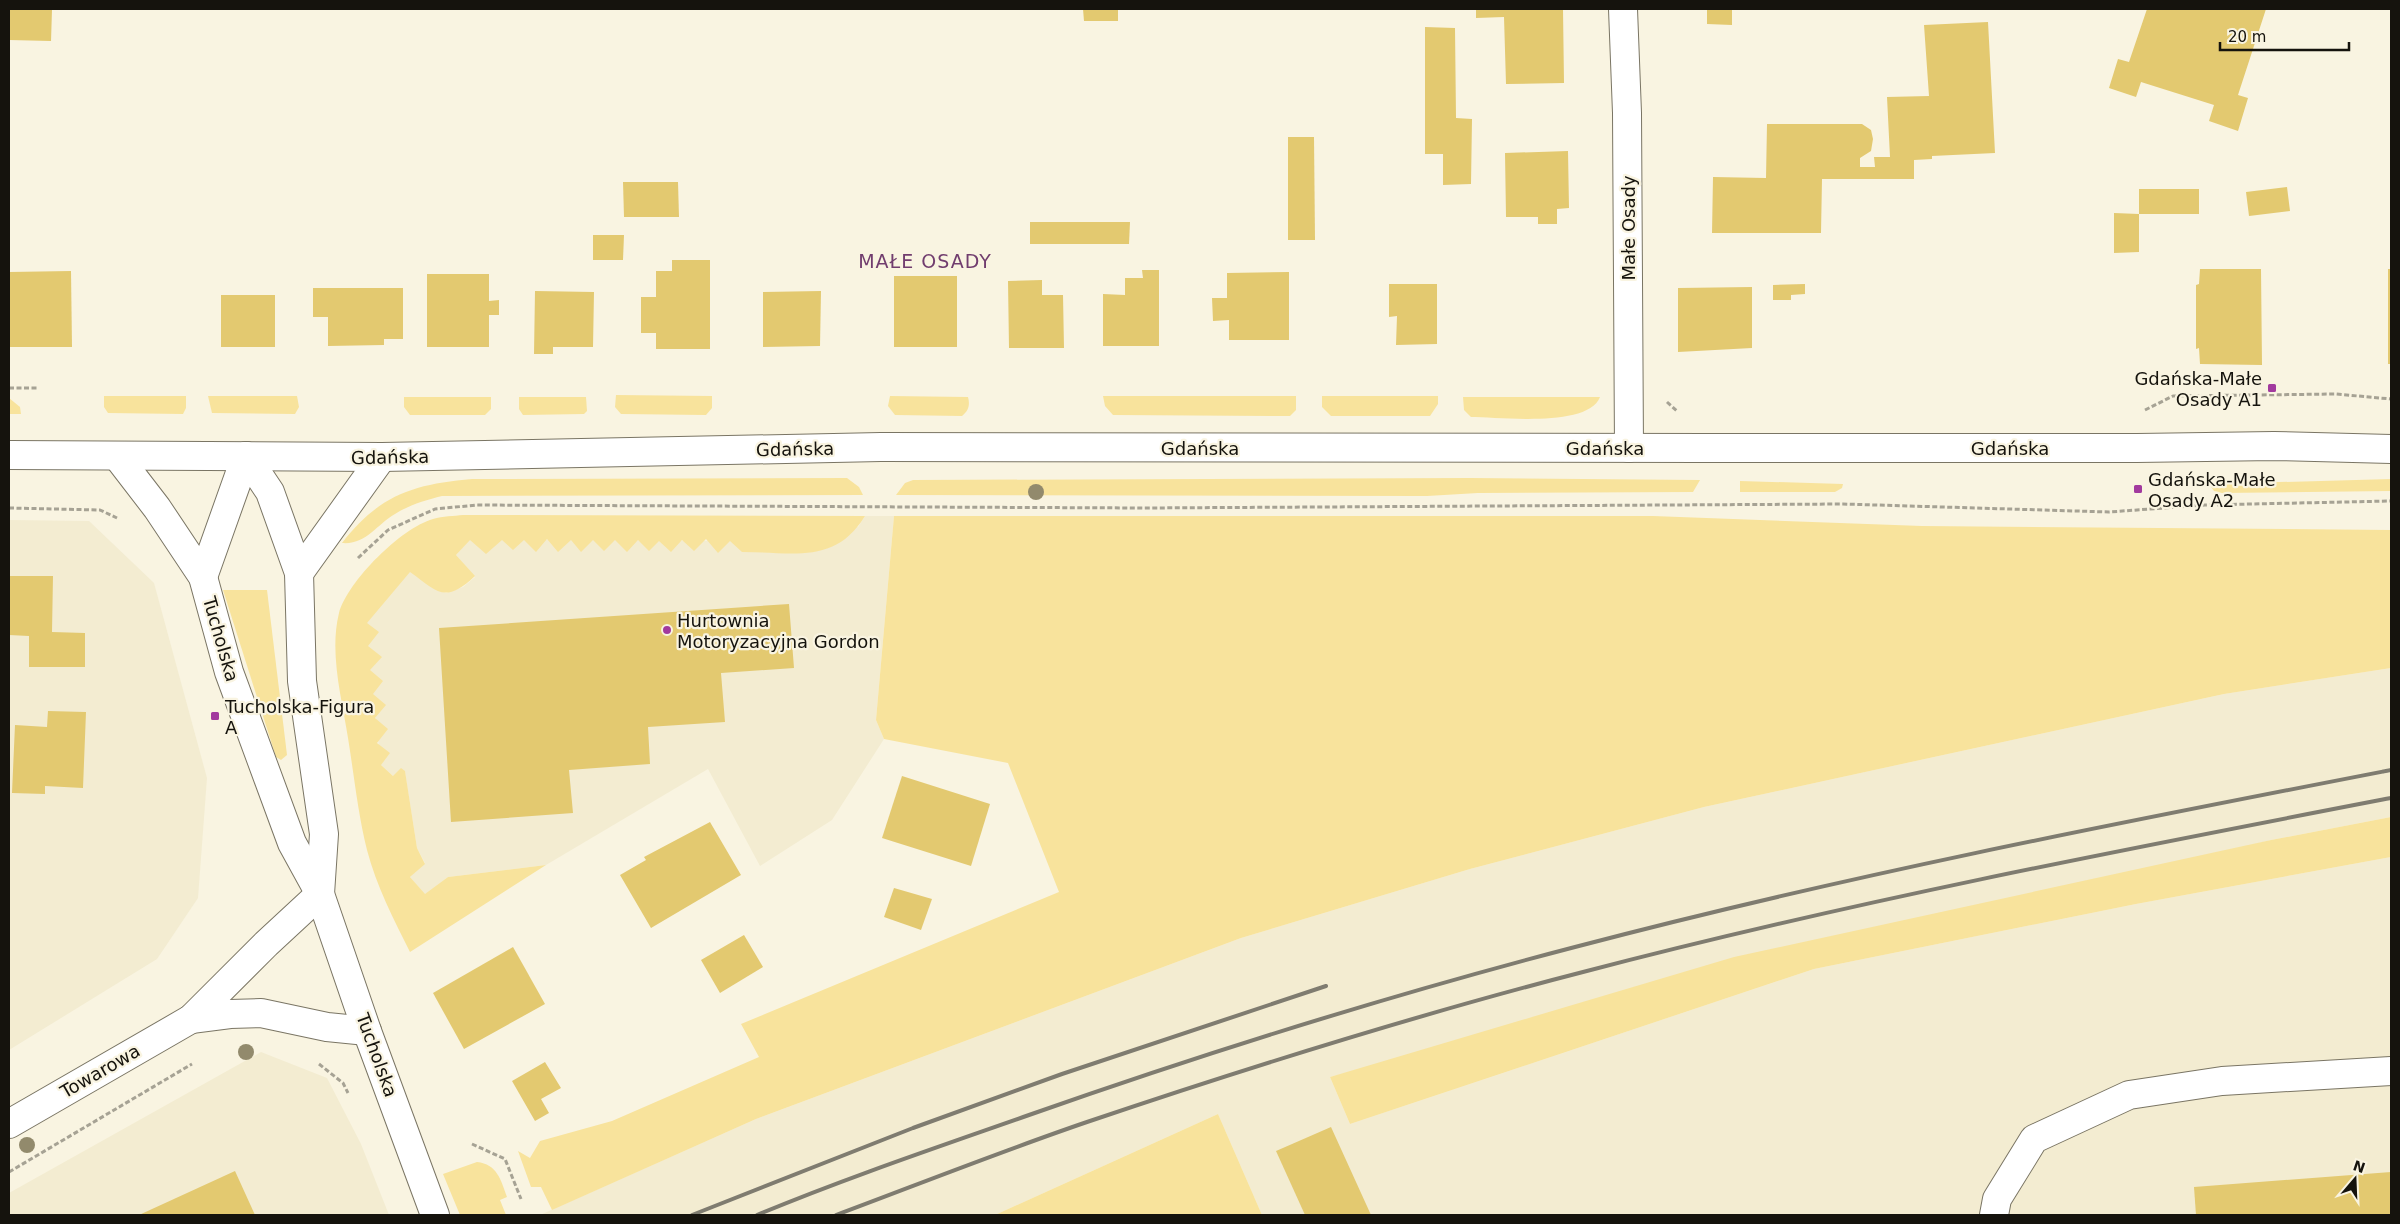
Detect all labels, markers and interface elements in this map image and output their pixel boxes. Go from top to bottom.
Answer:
scale bar [2220,20,2349,52]
text: 20 m [2228,28,2266,46]
street label: Małe Osady [1618,175,1639,281]
district label: MAŁE OSADY [858,250,992,272]
place label: Gdańska-Małe Osady A1 [2134,368,2262,410]
marker: Gdańska-Małe Osady A1 [2266,382,2278,394]
street label: Gdańska [756,438,834,460]
street label: Gdańska [1161,438,1239,459]
street label: Gdańska [1566,438,1644,459]
street label: Gdańska [1971,438,2049,459]
street label: Gdańska [351,446,429,468]
place label: Gdańska-Małe Osady A2 [2148,469,2276,511]
marker: Gdańska-Małe Osady A2 [2132,483,2144,495]
street label: Tucholska [199,593,243,684]
place label: Hurtownia Motoryzacyjna Gordon [677,610,880,652]
marker: Hurtownia Motoryzacyjna Gordon [661,624,673,636]
place label: Tucholska-Figura A [224,696,374,738]
marker: Tucholska-Figura A [209,710,221,722]
street label: Tucholska [352,1009,402,1100]
street label: Towarowa [56,1040,144,1103]
north arrow [2330,1154,2380,1204]
text: N [2351,1157,2367,1176]

